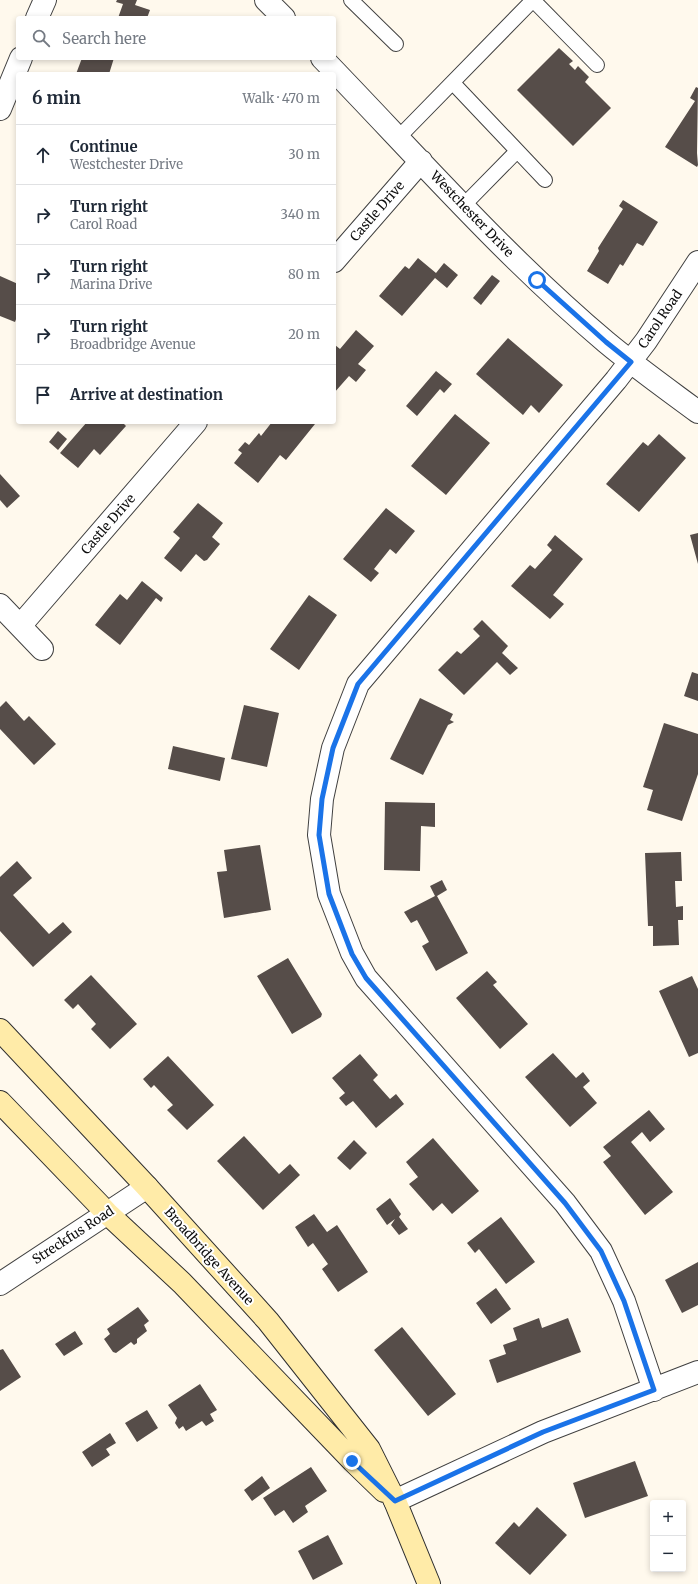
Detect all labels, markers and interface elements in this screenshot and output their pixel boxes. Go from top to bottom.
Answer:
search box [16,16,336,60]
icon: search [30,27,52,49]
text: Search here [62,29,146,48]
text: 6 min [32,87,81,109]
text: Walk · 470 m [242,90,320,107]
text: Continue [70,137,138,156]
icon: ahead [32,144,54,166]
text: 30 m [288,146,320,163]
text: Westchester Drive [70,156,183,173]
street label: Westchester Drive [426,167,517,261]
street label: Castle Drive [346,177,408,245]
text: Turn right [70,197,148,216]
icon: right [32,204,54,226]
text: 340 m [281,206,320,223]
text: Carol Road [70,216,137,233]
text: Turn right [70,257,148,276]
icon: right [32,264,54,286]
text: 80 m [288,266,320,283]
route start [528,271,546,289]
text: Marina Drive [70,276,152,293]
street label: Carol Road [634,286,686,352]
text: Turn right [70,317,148,336]
icon: right [32,324,54,346]
text: 20 m [288,326,320,343]
text: Broadbridge Avenue [70,336,196,353]
icon: arrive [32,384,54,406]
text: Arrive at destination [70,385,223,404]
street label: Castle Drive [77,490,139,558]
street label: Streckfus Road [29,1202,117,1268]
street label: Broadbridge Avenue [161,1204,257,1309]
route end [343,1452,361,1470]
map controls [650,1500,686,1572]
button: + [650,1500,686,1536]
button: − [650,1536,686,1572]

